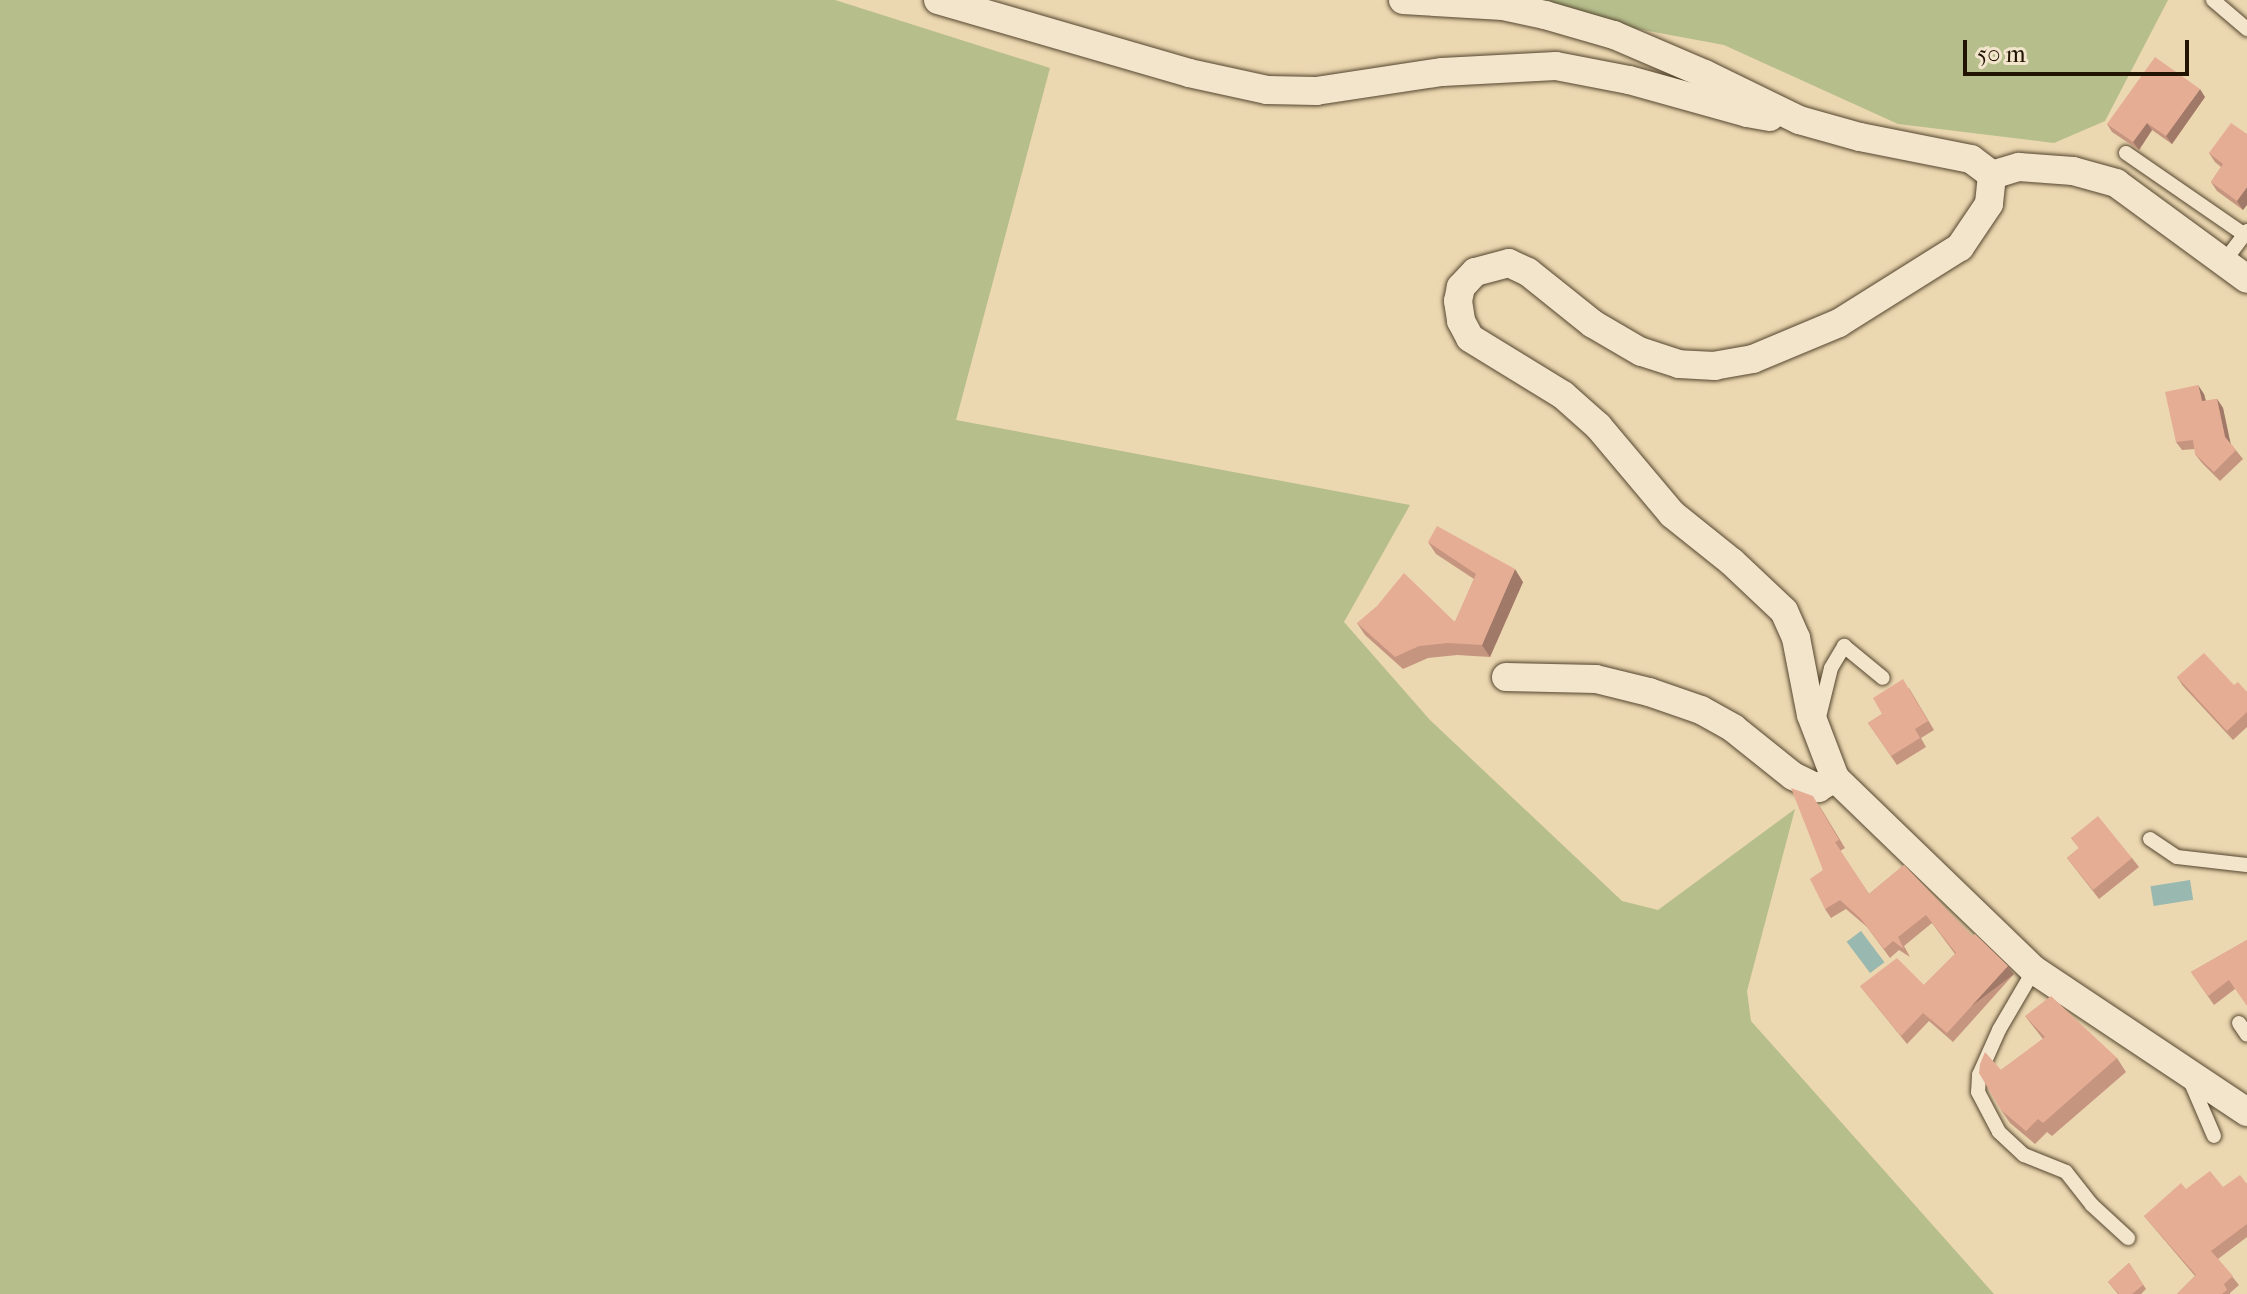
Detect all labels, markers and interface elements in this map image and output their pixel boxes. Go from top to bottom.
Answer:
scale bar [1967,24,2193,74]
text: 50 m [1977,40,2026,68]

